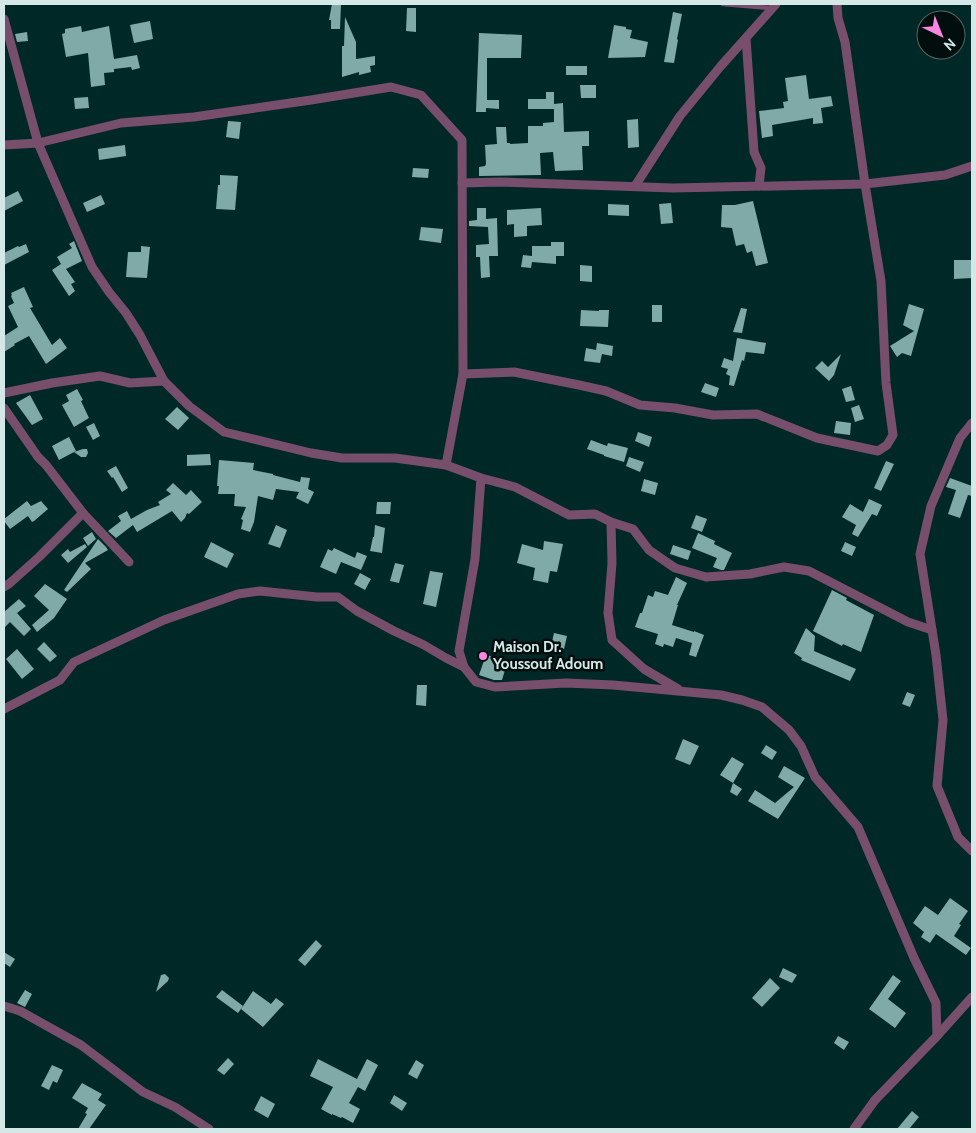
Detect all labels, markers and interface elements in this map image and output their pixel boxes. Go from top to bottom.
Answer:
north arrow [916,10,966,60]
text: N [940,35,960,54]
place label: Maison Dr. Youssouf Adoum [492,638,603,673]
marker: Maison Dr. Youssouf Adoum [477,650,489,662]

